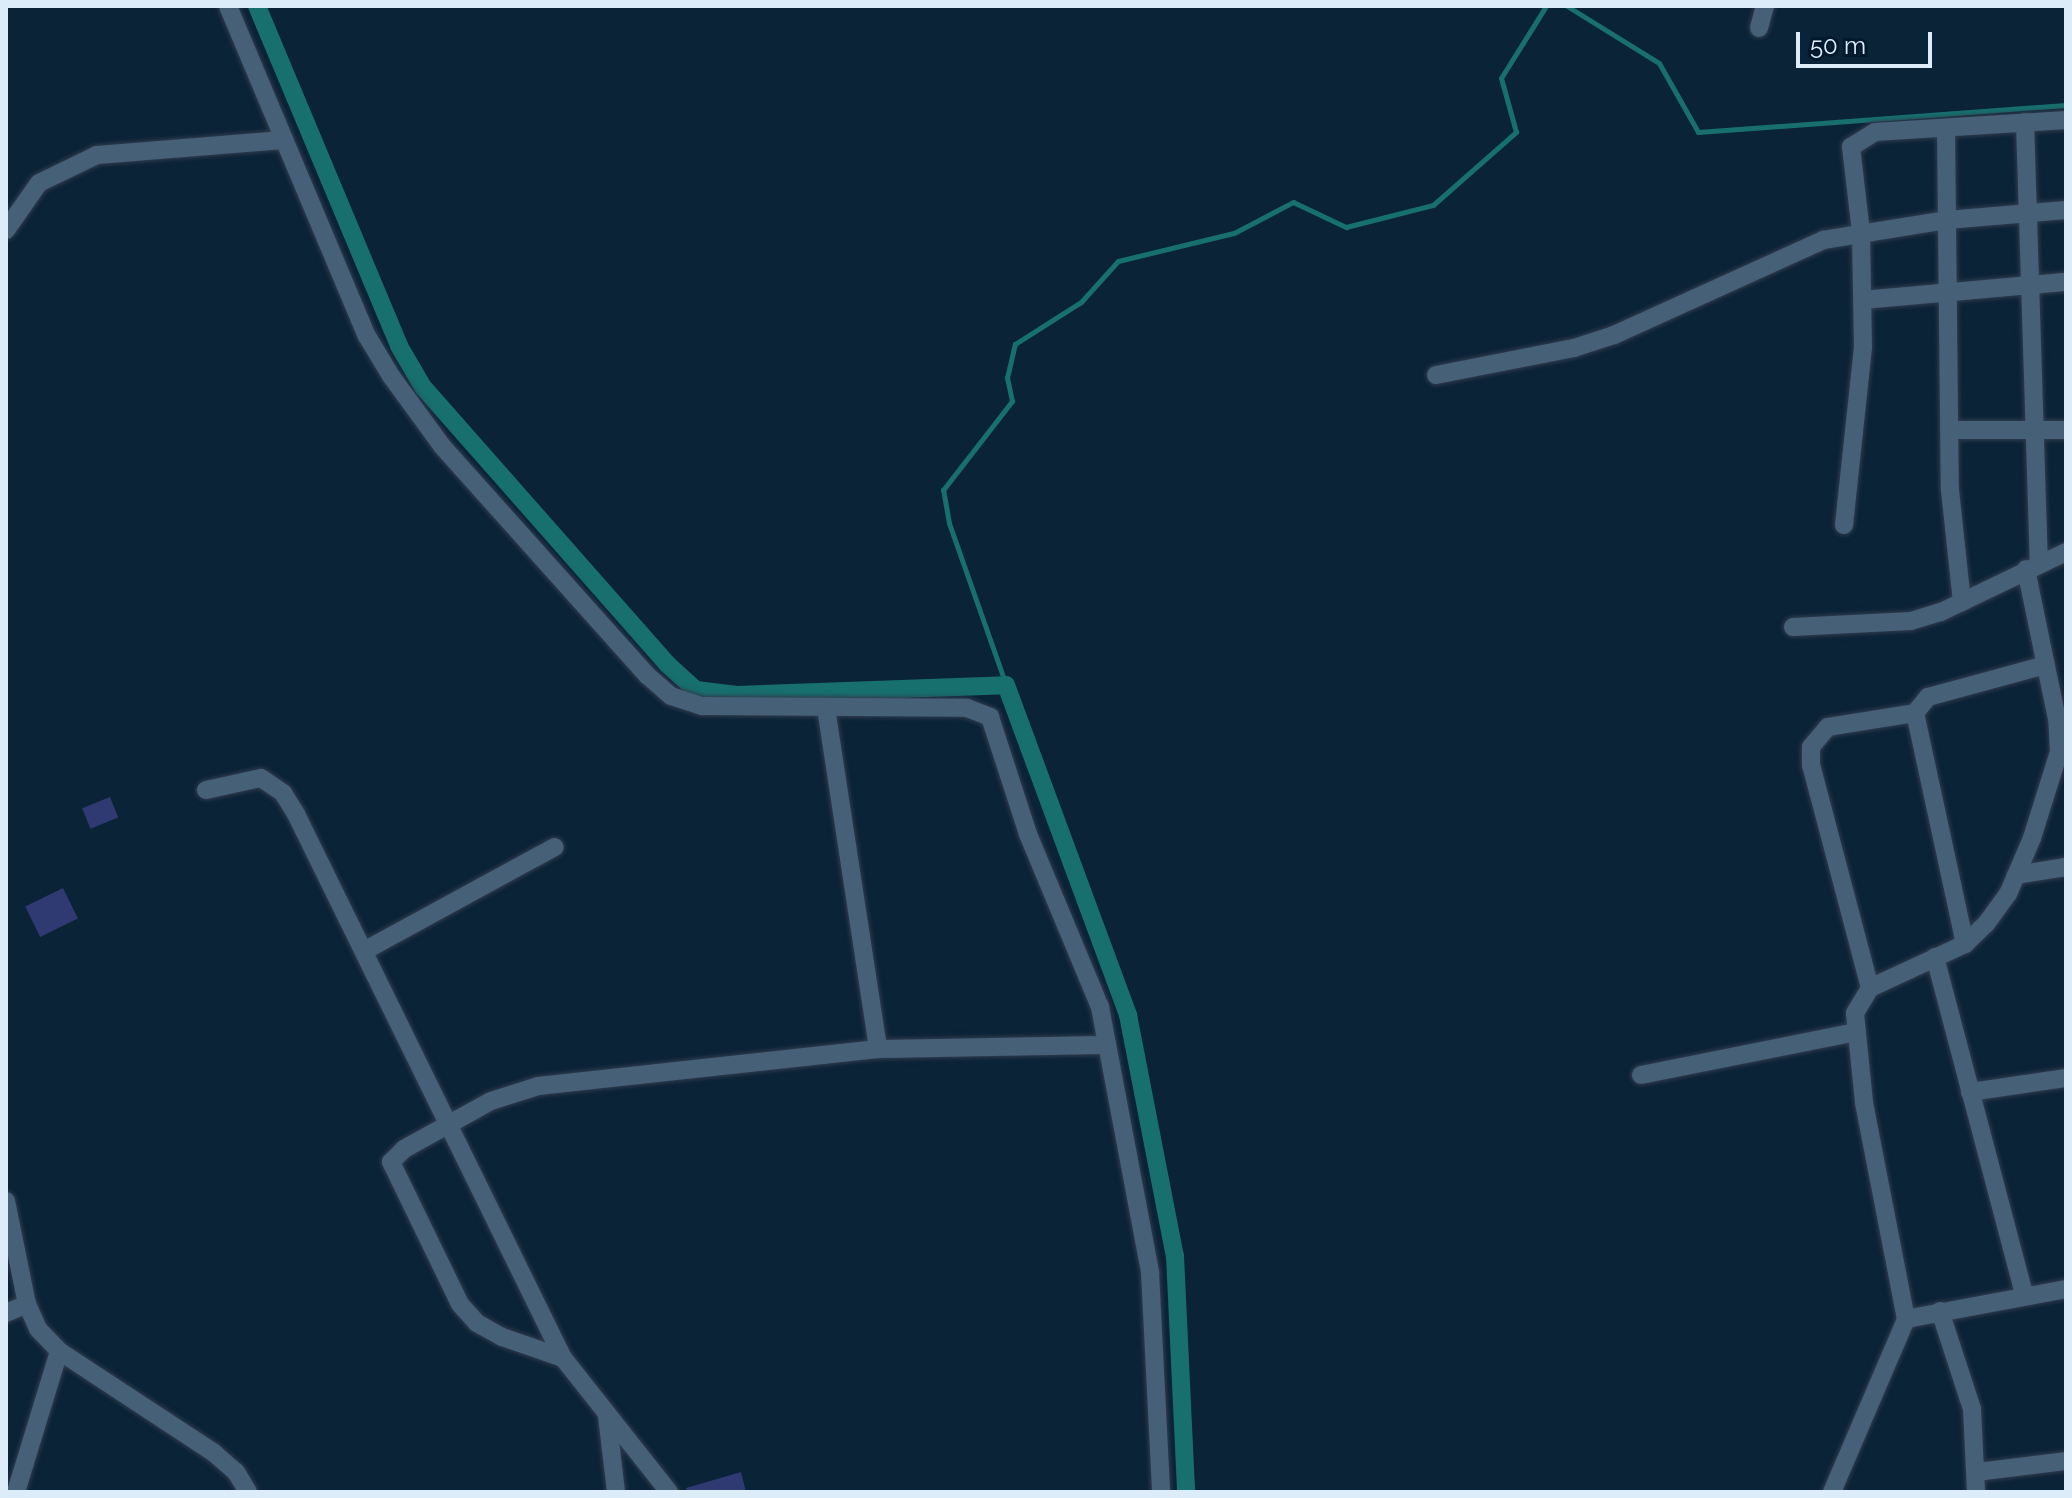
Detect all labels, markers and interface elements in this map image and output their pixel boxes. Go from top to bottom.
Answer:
scale bar [1800,16,1936,66]
text: 50 m [1810,31,1866,60]

